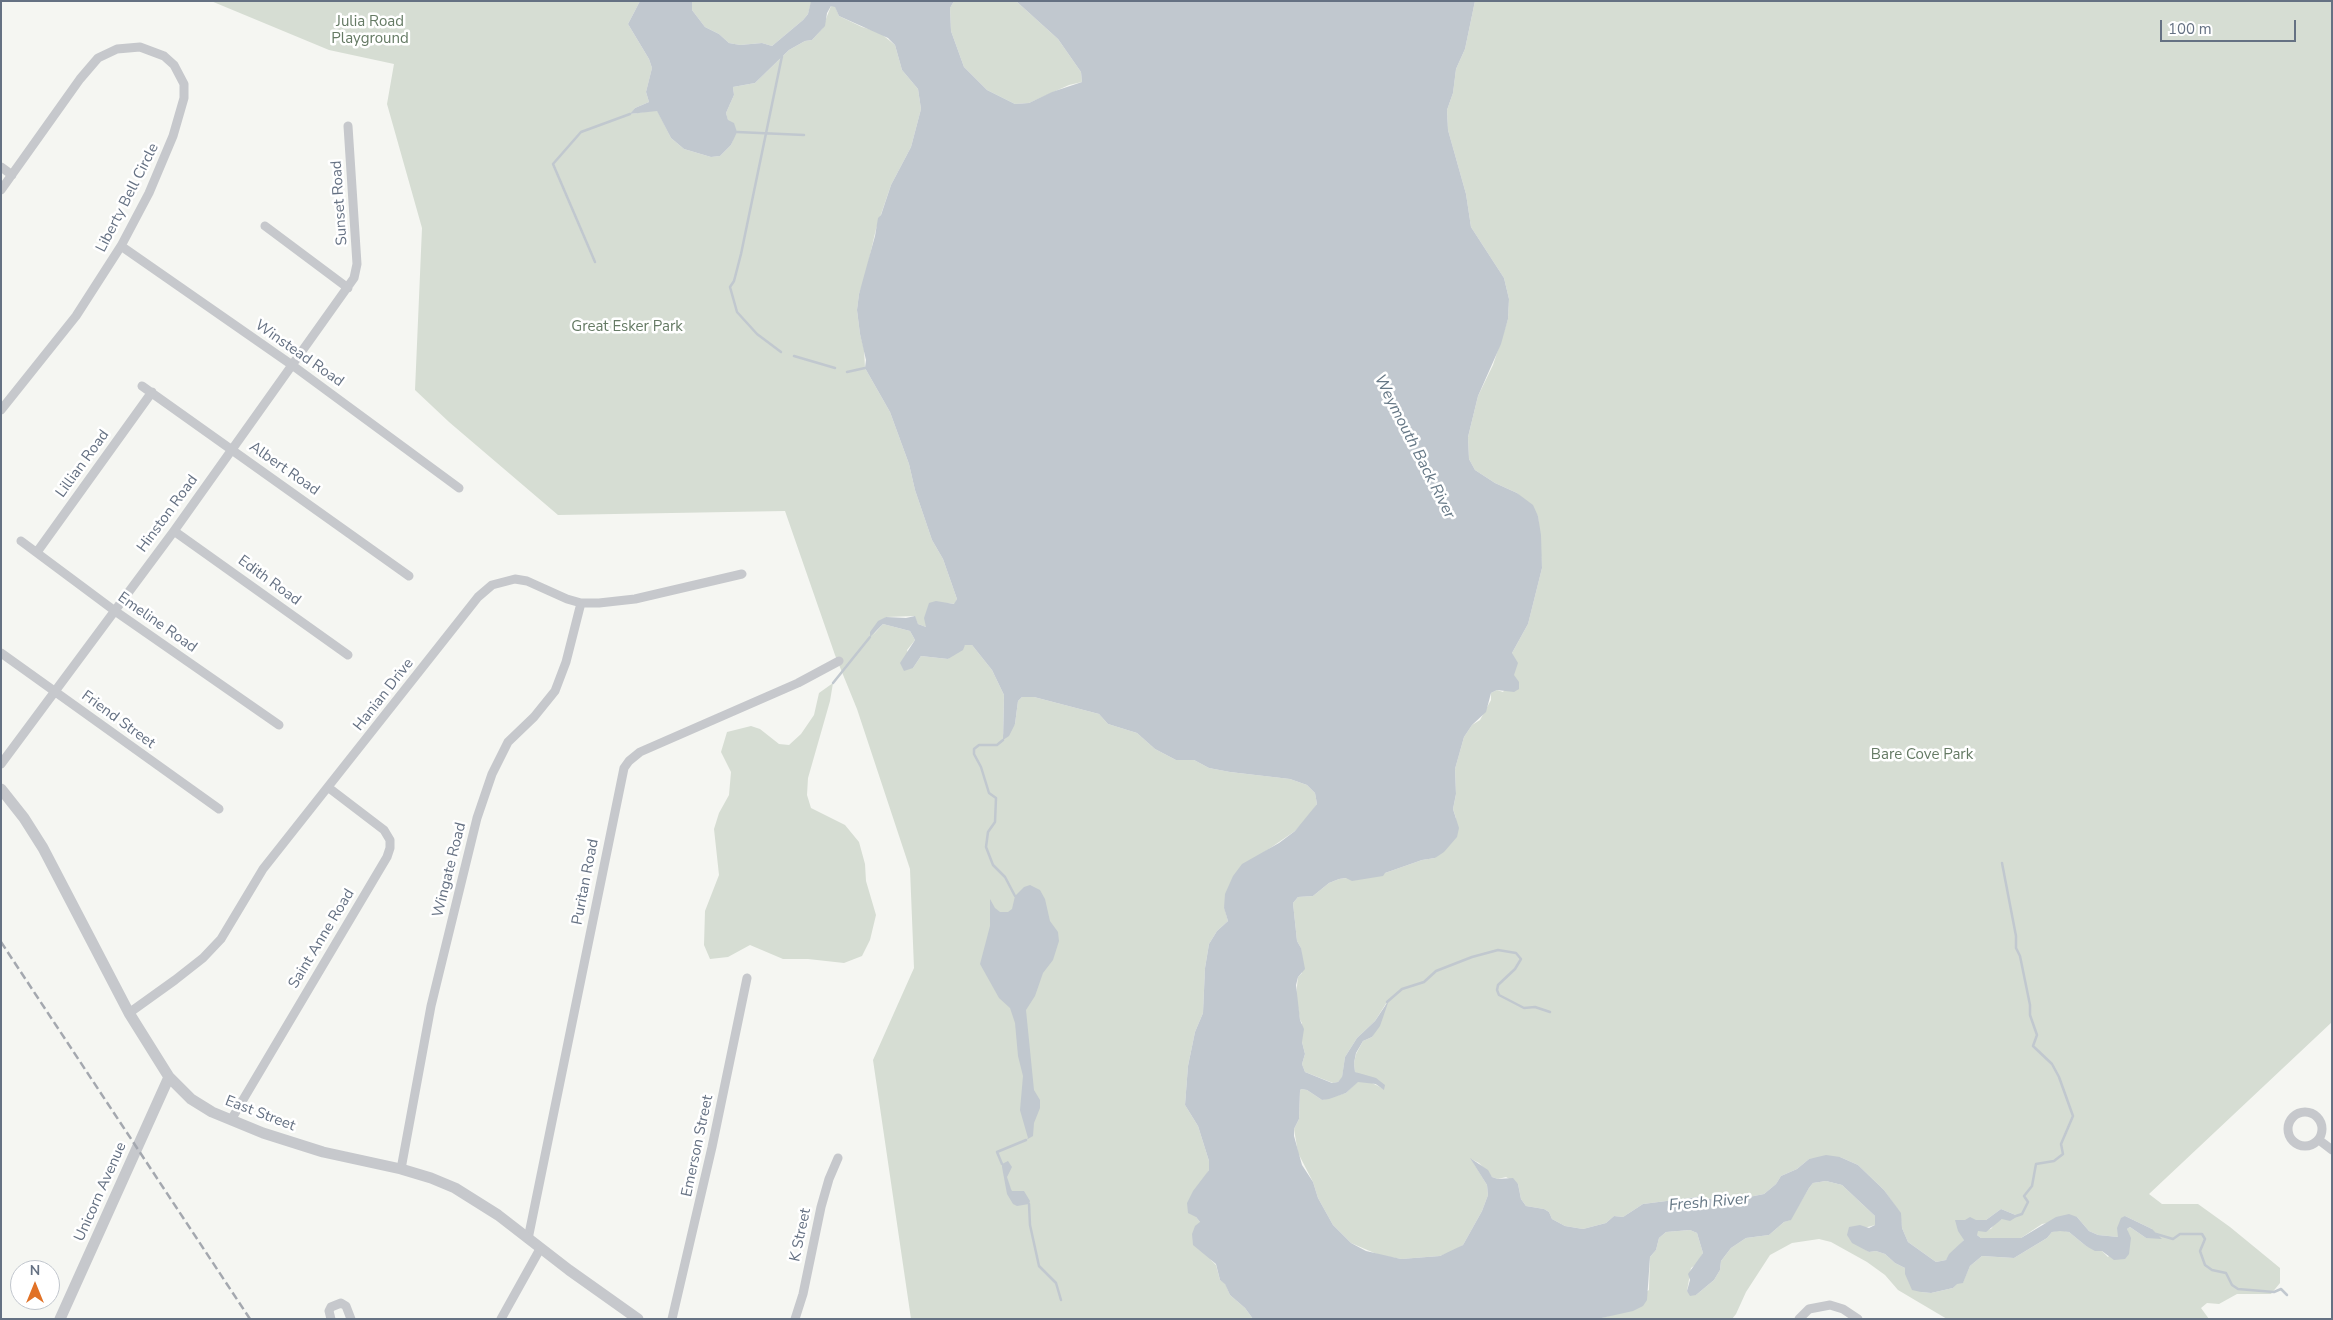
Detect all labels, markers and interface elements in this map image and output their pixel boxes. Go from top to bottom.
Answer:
scale bar [2163,10,2299,42]
park label: Julia Road Playground [331,13,409,48]
text: 100 m [2168,19,2212,39]
street label: Liberty Bell Circle [93,140,163,256]
street label: Sunset Road [328,160,352,246]
street label: Winstead Road [251,317,347,391]
park label: Great Esker Park [571,318,683,336]
water label: Weymouth Back River [1369,372,1459,522]
street label: Lillian Road [52,427,114,501]
street label: Albert Road [245,438,323,500]
street label: Hinston Road [134,472,202,556]
street label: Edith Road [234,552,304,610]
street label: Emeline Road [114,589,200,657]
street label: Hanian Drive [350,655,418,735]
street label: Friend Street [78,687,158,753]
park label: Bare Cove Park [1871,746,1973,764]
street label: Wingate Road [430,821,470,919]
street label: Puritan Road [569,838,603,926]
street label: Saint Anne Road [285,886,359,992]
street label: East Street [222,1092,298,1136]
street label: Emerson Street [678,1093,718,1199]
street label: Unicorn Avenue [71,1140,131,1244]
water label: Fresh River [1668,1190,1750,1216]
street label: K Street [787,1207,815,1263]
north arrow [10,1260,60,1310]
text: N [30,1261,40,1280]

